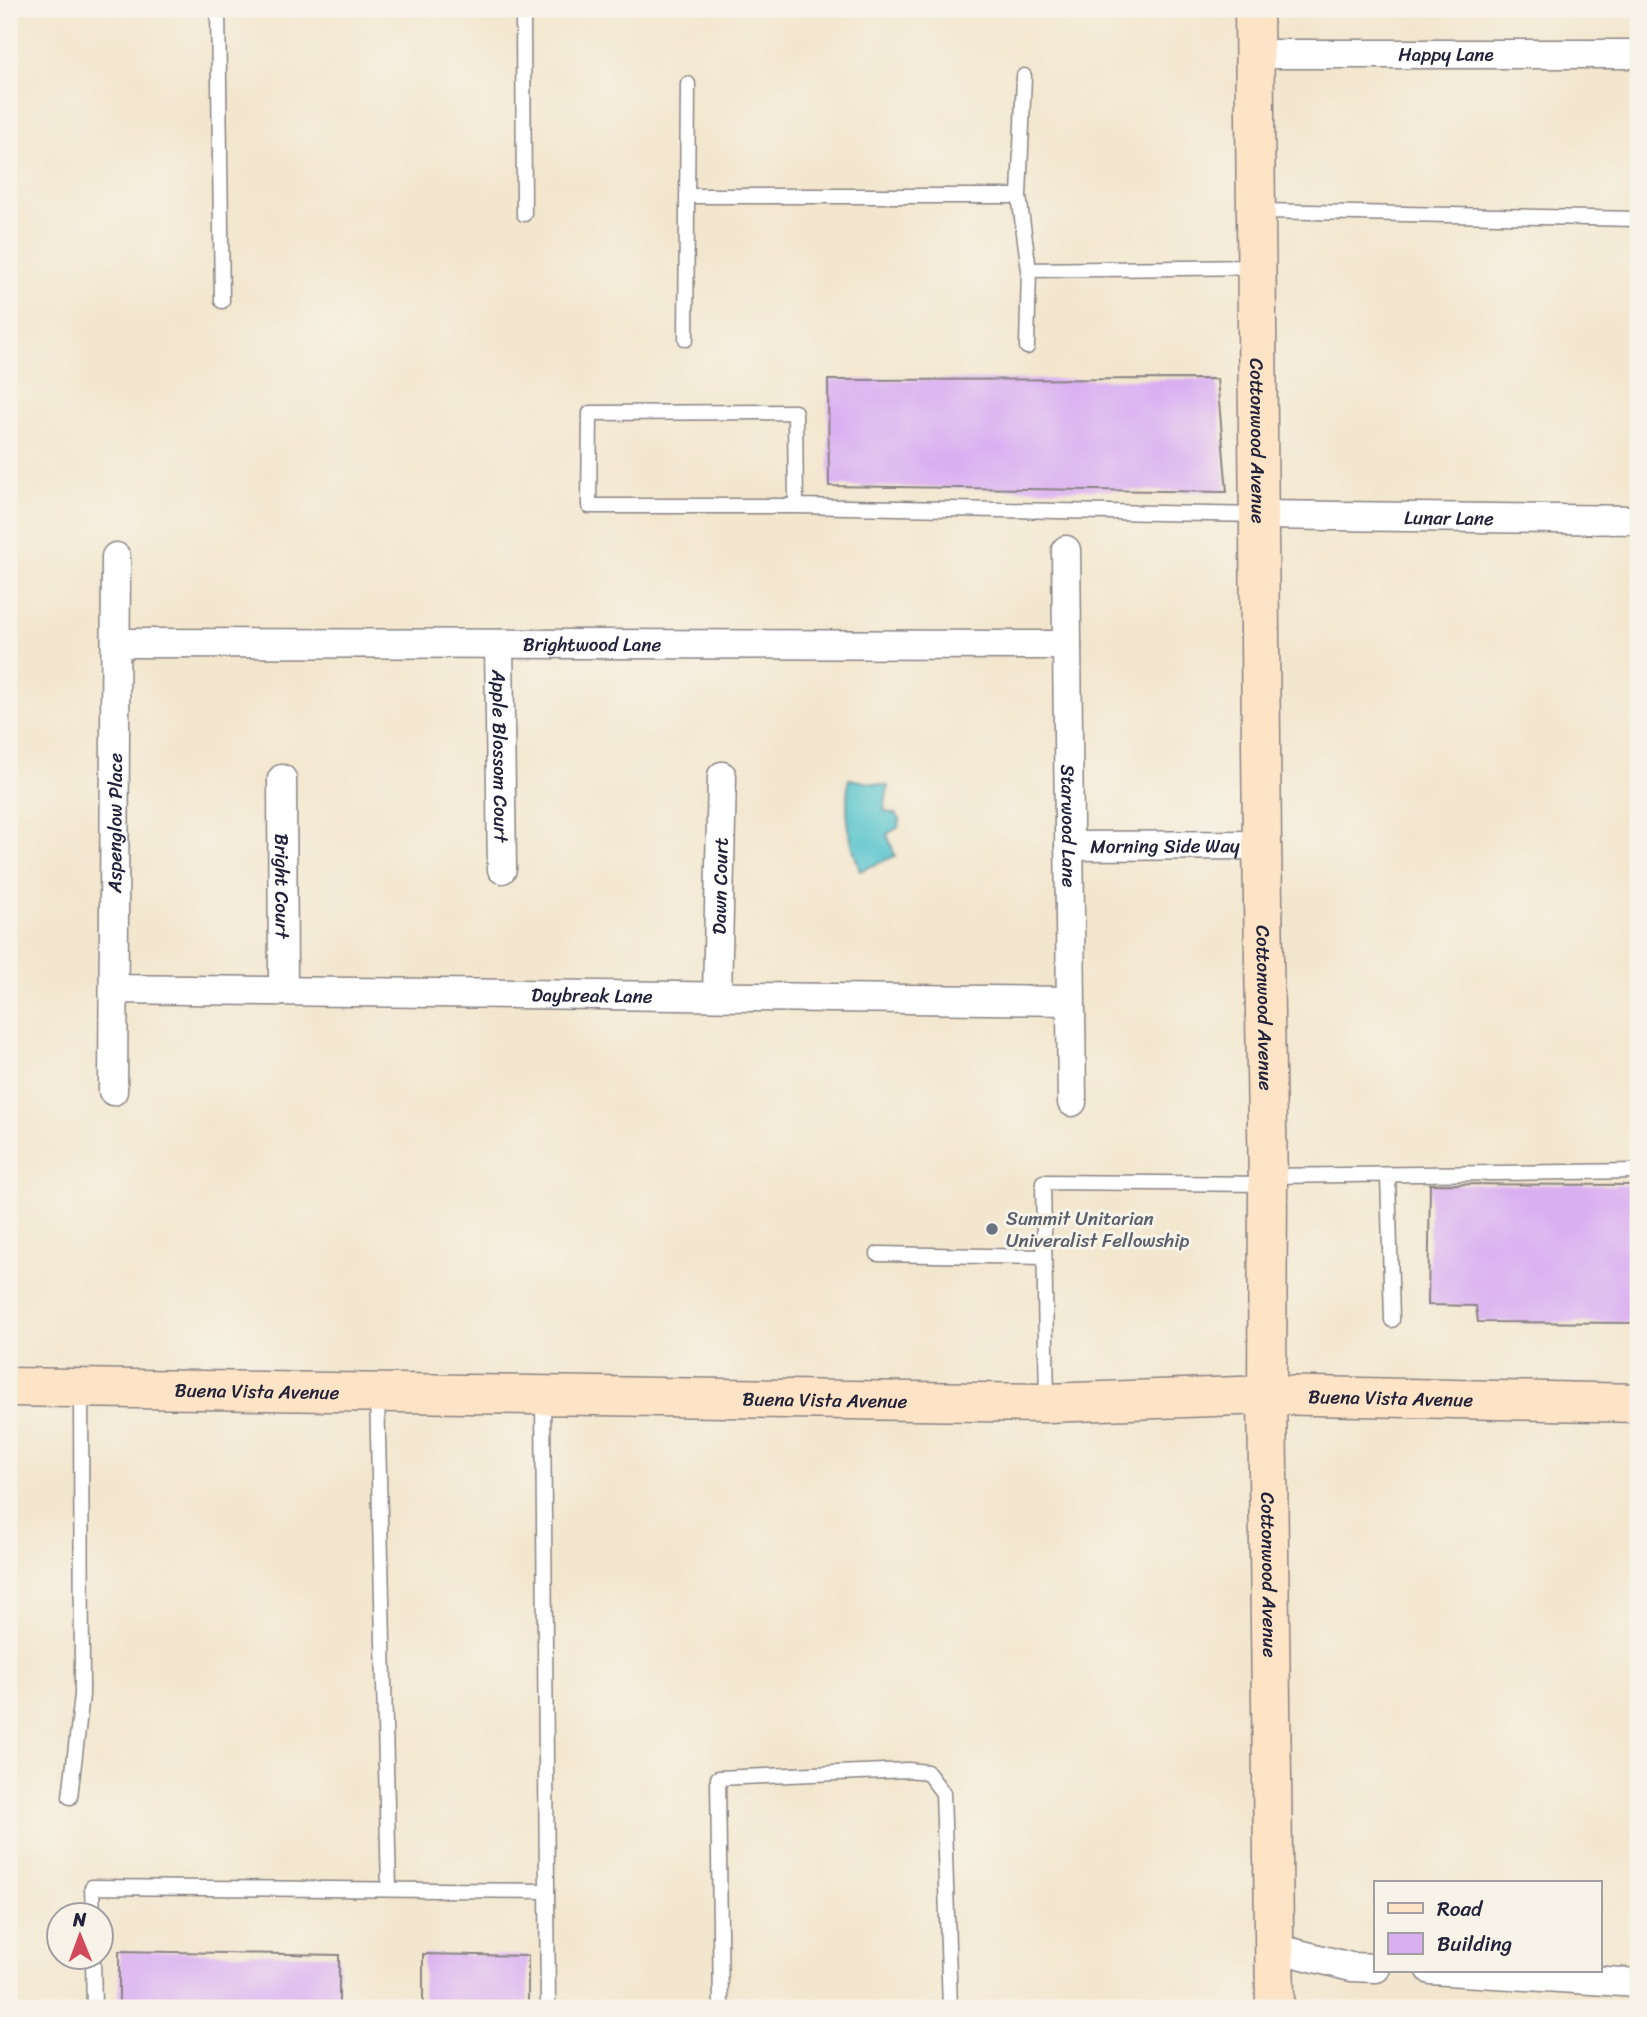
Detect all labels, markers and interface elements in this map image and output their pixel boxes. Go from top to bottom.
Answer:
street label: Happy Lane [1398,38,1494,71]
street label: Cottonwood Avenue [1241,358,1275,524]
street label: Lunar Lane [1404,500,1494,535]
street label: Brightwood Lane [523,627,661,661]
street label: Apple Blossom Court [483,669,518,844]
street label: Aspenglow Place [98,753,131,894]
street label: Starwood Lane [1052,764,1086,888]
street label: Morning Side Way [1090,829,1240,862]
street label: Bright Court [266,833,299,940]
street label: Dawn Court [702,837,737,935]
street label: Cottonwood Avenue [1247,925,1283,1091]
street label: Daybreak Lane [531,978,653,1012]
place label: Summit Unitarian Univeralist Fellowship [1006,1202,1189,1257]
marker: Summit Unitarian Univeralist Fellowship [984,1221,1000,1237]
street label: Buena Vista Avenue [174,1373,340,1409]
street label: Buena Vista Avenue [1308,1379,1474,1416]
street label: Buena Vista Avenue [742,1382,908,1417]
street label: Cottonwood Avenue [1252,1492,1287,1658]
legend [1374,1881,1602,1972]
text: Road [1437,1890,1484,1928]
north arrow [46,1902,116,1972]
text: N [72,1903,87,1936]
text: Building [1437,1925,1513,1963]

